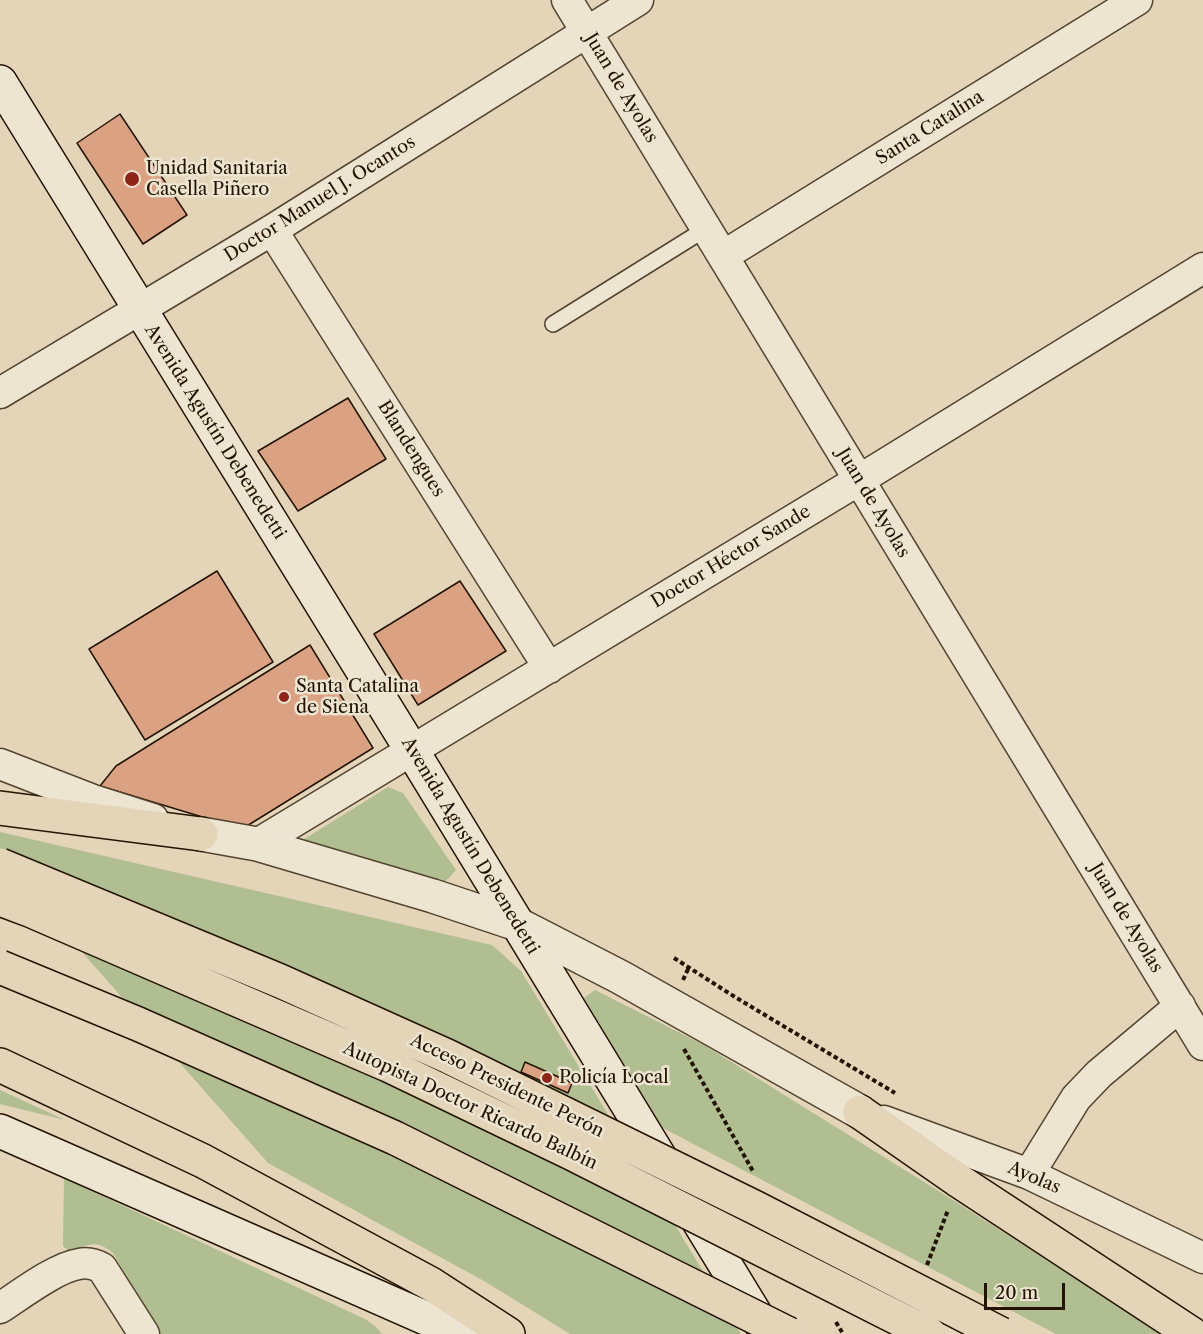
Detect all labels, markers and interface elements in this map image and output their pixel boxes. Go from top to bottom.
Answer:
street label: Juan de Ayolas [580,29,662,147]
street label: Santa Catalina [872,86,988,170]
street label: Doctor Manuel J. Ocantos [220,131,420,267]
place label: Unidad Sanitaria Casella Piñero [146,158,288,201]
marker: Unidad Sanitaria Casella Piñero [123,170,141,188]
street label: Avenida Agustín Debenedetti [140,321,290,543]
street label: Blandengues [373,397,449,501]
street label: Juan de Ayolas [832,444,914,562]
street label: Doctor Héctor Sande [648,501,814,613]
place label: Santa Catalina de Siena [296,676,419,718]
marker: Santa Catalina de Siena [277,690,291,704]
street label: Avenida Agustín Debenedetti [397,734,543,958]
street label: Juan de Ayolas [1085,859,1167,977]
street label: Acceso Presidente Perón [407,1030,607,1142]
street label: Autopista Doctor Ricardo Balbín [339,1037,601,1175]
place label: Policía Local [559,1067,669,1089]
marker: Policía Local [540,1071,554,1085]
street label: Ayolas [1004,1157,1064,1199]
scale bar [987,1271,1068,1309]
text: 20 m [995,1282,1038,1304]

